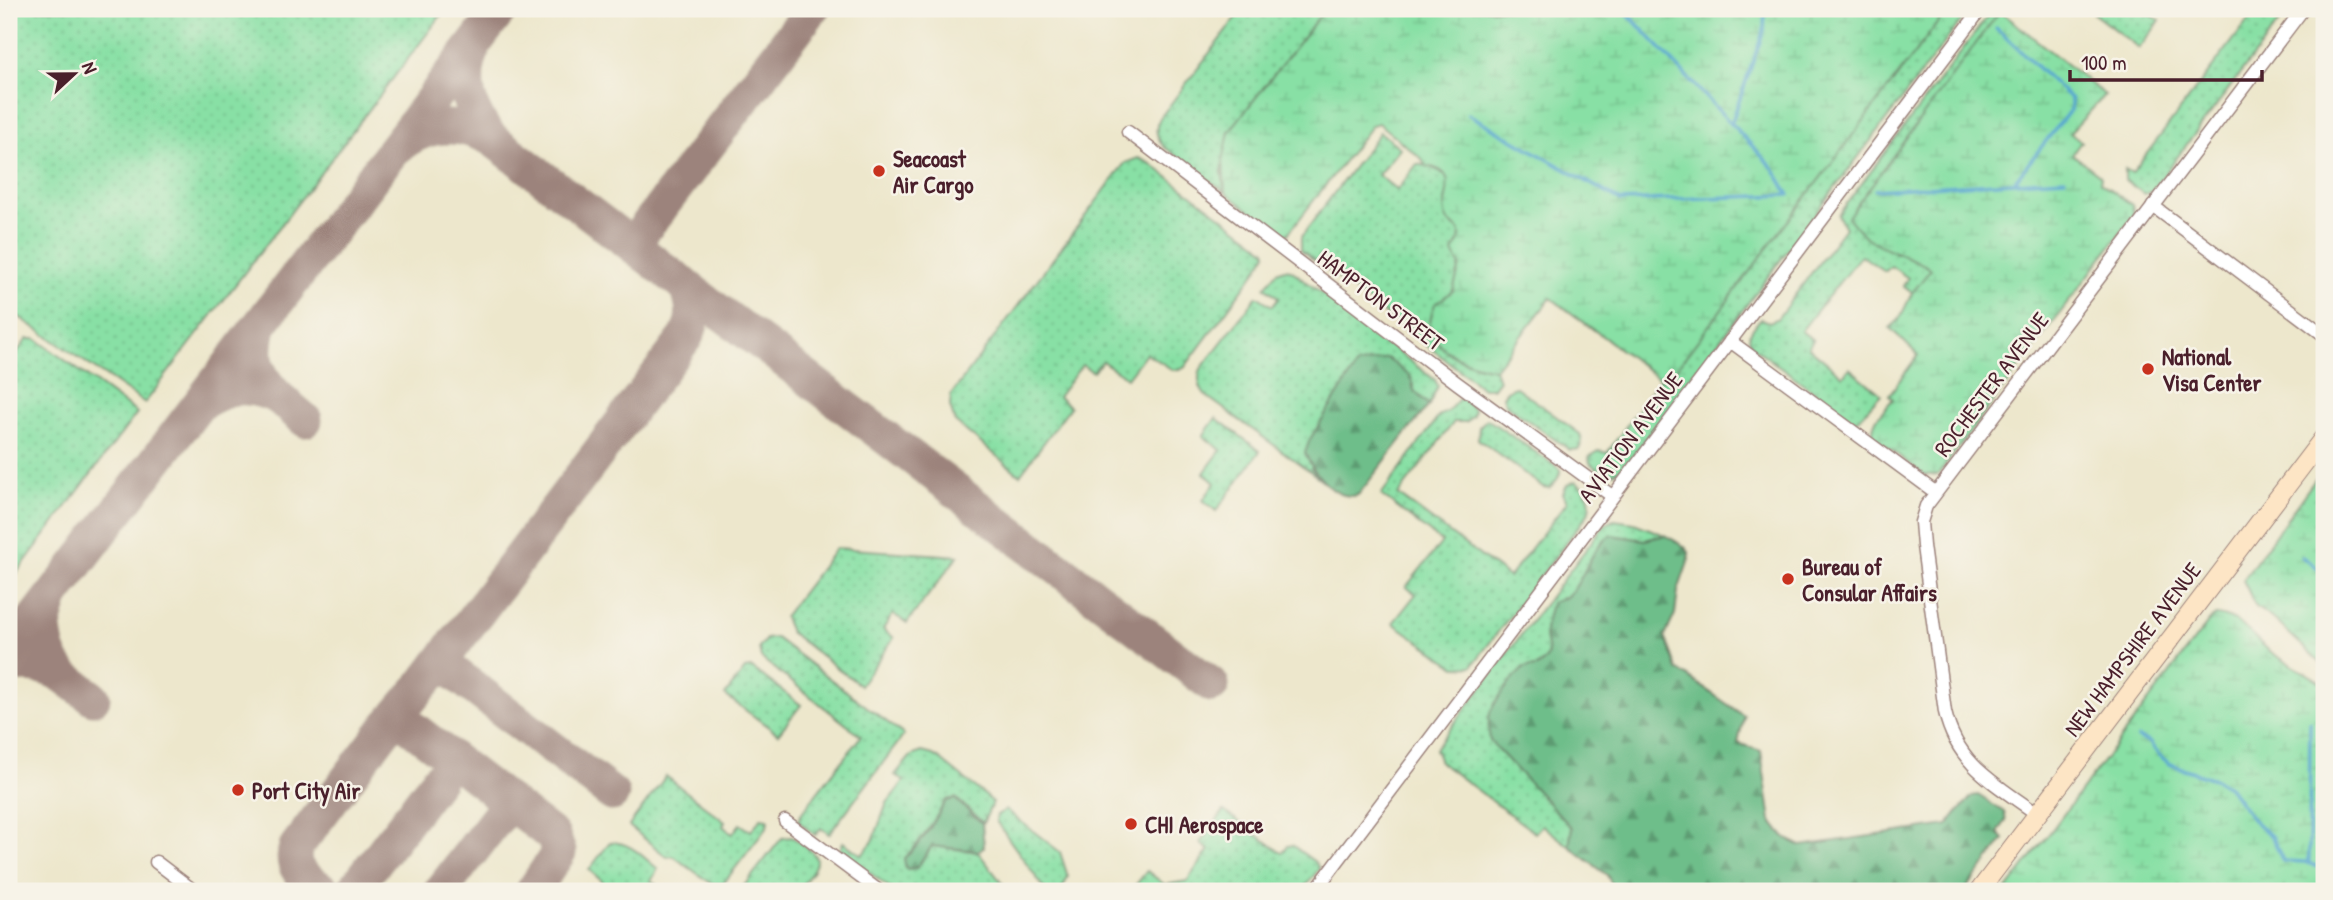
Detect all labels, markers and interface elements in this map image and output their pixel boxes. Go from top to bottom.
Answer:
north arrow [38,38,108,108]
scale bar [2070,38,2263,82]
text: 100 m [2081,48,2127,77]
text: N [76,58,104,77]
place label: Seacoast Air Cargo [893,143,974,201]
marker: Seacoast Air Cargo [871,163,887,179]
street label: HAMPTON STREET [1311,242,1451,358]
street label: ROCHESTER AVENUE [1926,305,2056,463]
place label: National Visa Center [2162,341,2261,398]
marker: National Visa Center [2140,361,2156,377]
street label: AVIATION AVENUE [1570,365,1690,509]
place label: Bureau of Consular Affairs [1802,551,1937,608]
street label: NEW HAMPSHIRE AVENUE [2056,556,2208,742]
marker: Bureau of Consular Affairs [1780,571,1796,587]
place label: Port City Air [252,775,360,807]
marker: Port City Air [230,782,246,798]
place label: CHI Aerospace [1145,809,1264,841]
marker: CHI Aerospace [1123,816,1139,832]

